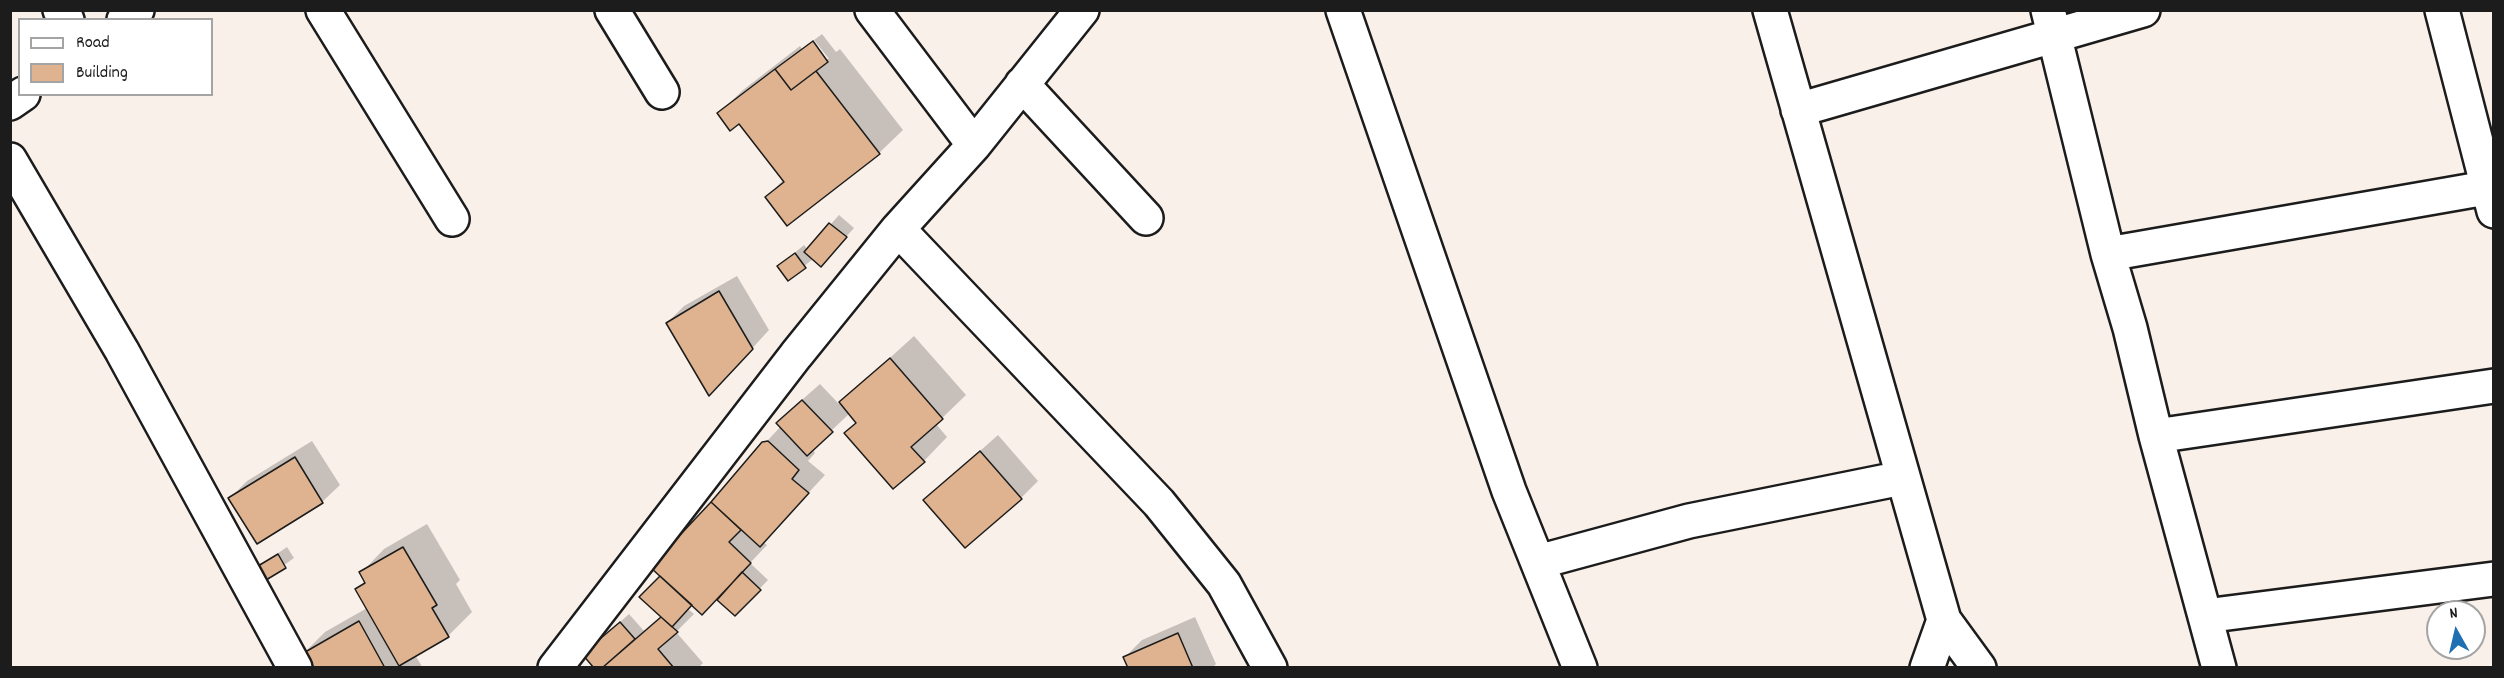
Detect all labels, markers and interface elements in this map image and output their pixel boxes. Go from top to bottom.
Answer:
legend [18,18,213,96]
text: Road [76,31,110,56]
text: Building [76,61,128,86]
north arrow [2426,600,2486,660]
text: N [2448,602,2459,626]

